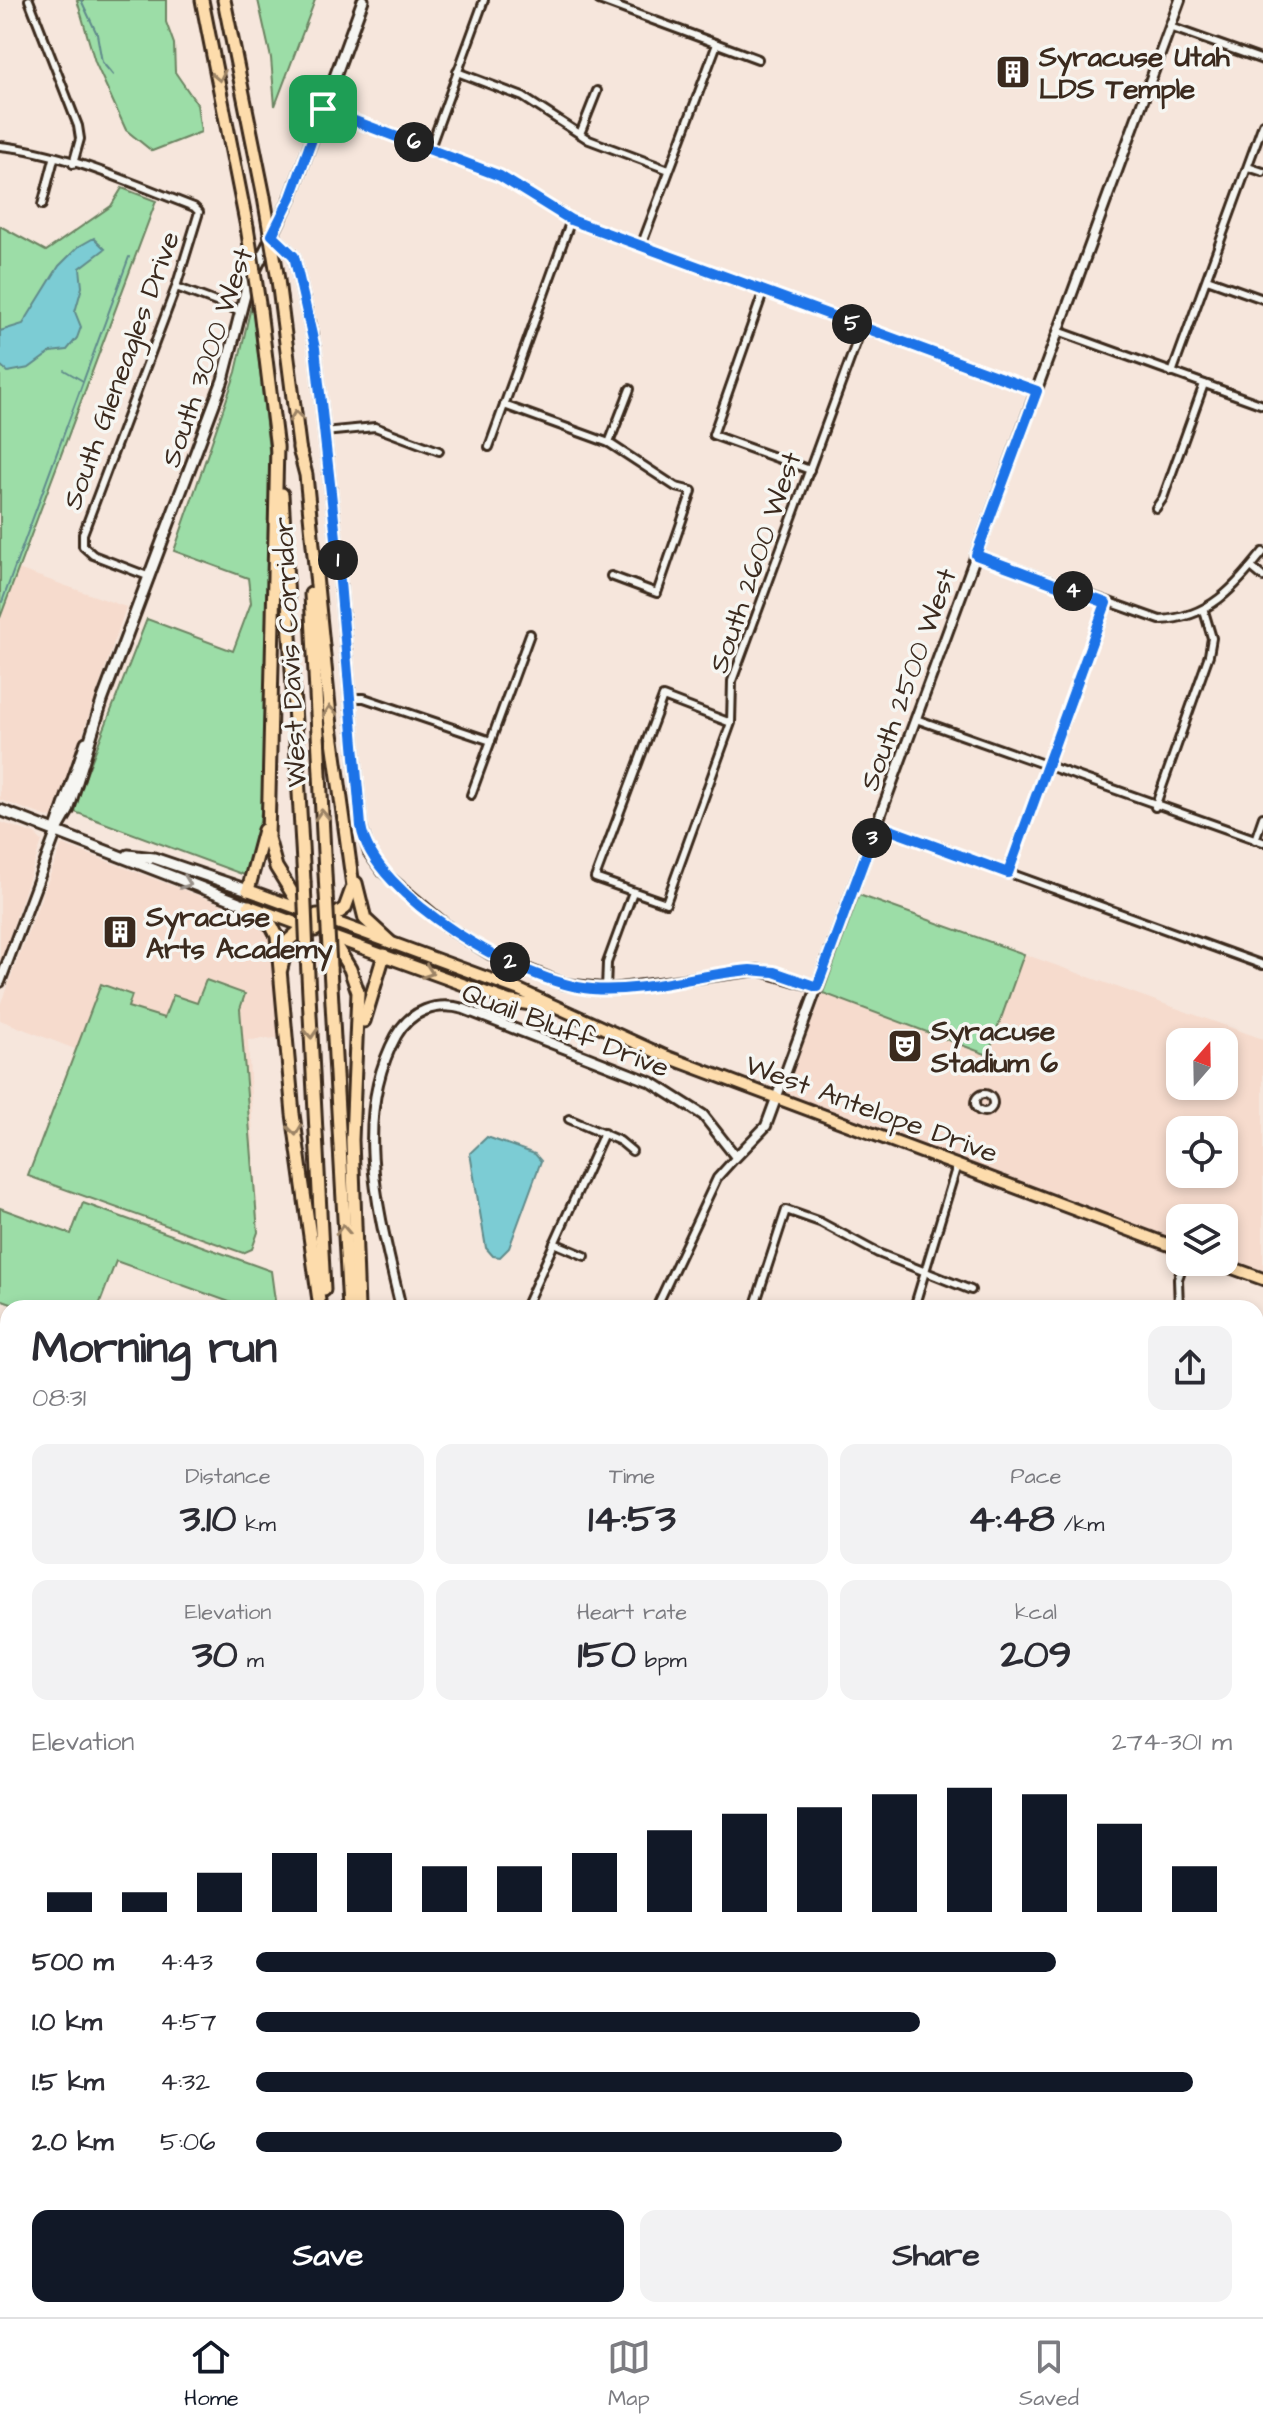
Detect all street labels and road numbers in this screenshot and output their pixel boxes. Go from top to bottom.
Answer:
street label: South Gleneagles Drive [53,226,191,515]
street label: South 3000 West [152,242,263,472]
street label: South 2600 West [699,446,812,678]
street label: West Davis Corridor [264,516,317,788]
street label: South 2500 West [850,562,967,796]
street label: Quail Bluff Drive [456,973,675,1088]
street label: West Antelope Drive [740,1046,1003,1173]

